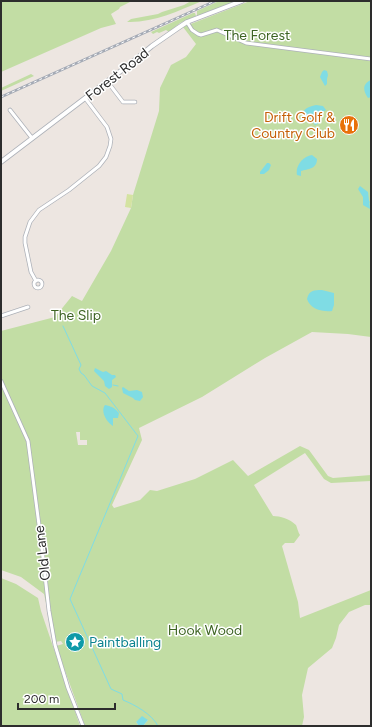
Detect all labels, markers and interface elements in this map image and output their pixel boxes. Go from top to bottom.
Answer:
park label: The Forest [224,27,290,44]
street label: Forest Road [82,44,152,104]
place label: Drift Golf & Country Club [251,109,335,142]
restaurant icon: Drift Golf & Country Club [338,114,360,136]
park label: The Slip [51,307,101,324]
street label: Old Lane [31,524,54,582]
park label: Hook Wood [168,622,242,639]
place icon: Paintballing [64,631,86,653]
place label: Paintballing [89,634,161,651]
scale bar [18,685,115,711]
text: 200 m [24,692,59,706]

